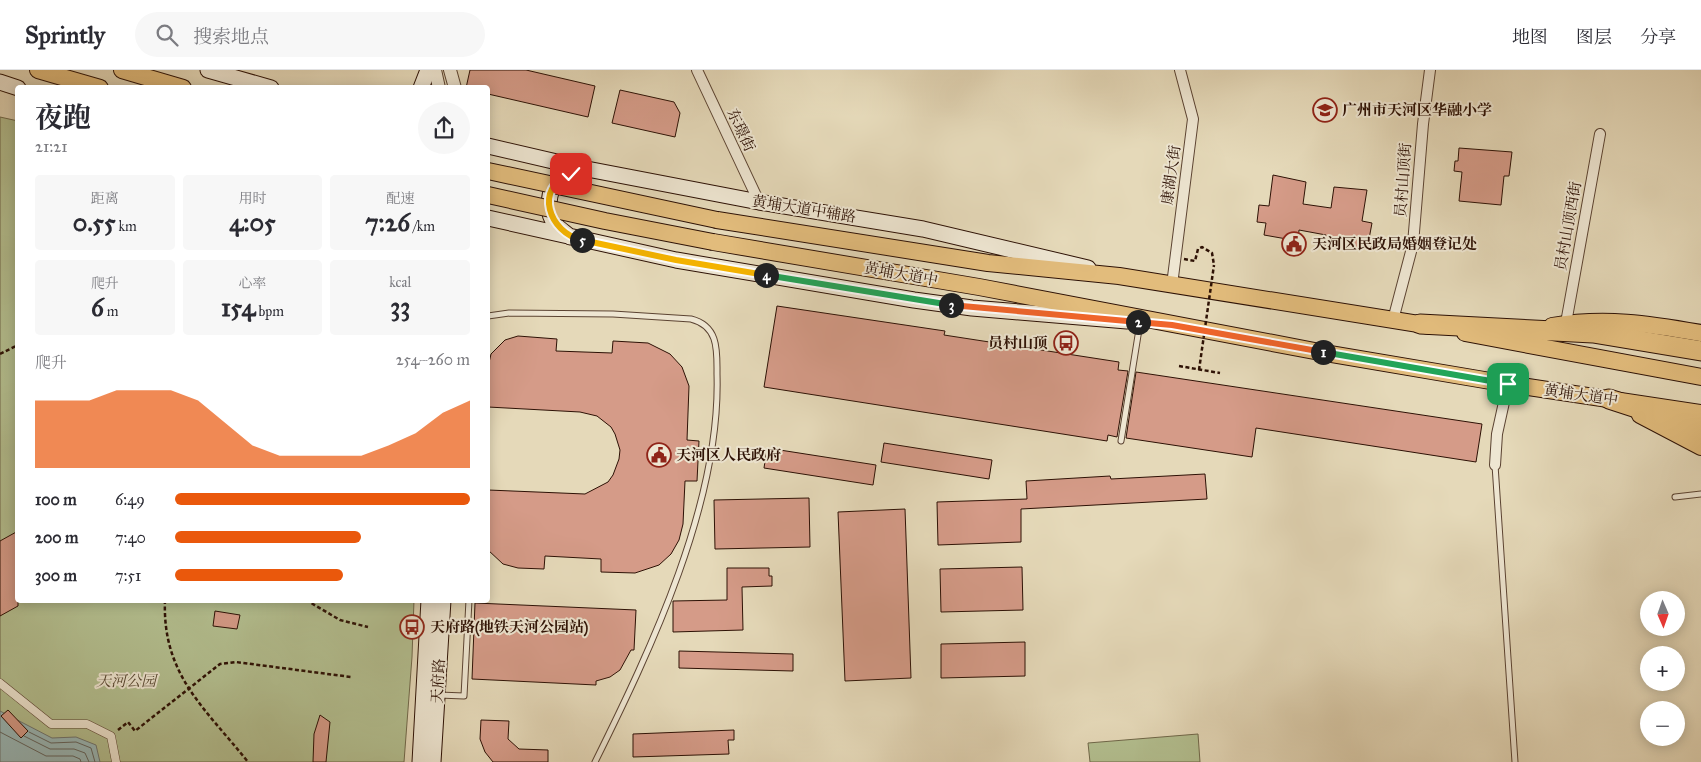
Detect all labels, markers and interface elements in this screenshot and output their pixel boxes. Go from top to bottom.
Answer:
search box [135,12,485,57]
text: Sprintly [25,20,105,50]
icon: search [153,21,181,49]
text: 搜索地点 [193,25,269,48]
text: 地图 [1512,26,1548,48]
text: 图层 [1576,26,1612,48]
text: 分享 [1640,26,1676,48]
school or university icon: 广州市天河区华融小学 [1312,97,1338,123]
text: 夜跑 [35,100,91,135]
place label: 广州市天河区华融小学 [1342,101,1492,119]
button: share [418,102,470,154]
street label: 东璟街 [723,106,759,154]
text: 21:21 [35,137,67,156]
street label: 员村山顶街 [1391,142,1415,218]
street label: 康湖大街 [1158,144,1184,206]
pin [550,153,592,195]
icon: check [557,160,585,188]
street label: 员村山顶西街 [1551,180,1585,272]
text: 距离 [91,190,119,207]
text: 用时 [238,190,266,207]
text: 配速 [386,190,414,207]
street label: 黄埔大道中辅路 [751,192,857,226]
text: 0.55 [73,207,116,238]
text: 4:05 [229,207,276,238]
text: 7:26 [365,207,410,238]
text: km [116,218,137,235]
text: /km [410,218,435,235]
pin: 5 [570,228,594,252]
public building icon: 天河区民政局婚姻登记处 [1281,231,1307,257]
text: 5 [579,232,586,249]
place label: 天河区民政局婚姻登记处 [1312,235,1477,253]
street label: 黄埔大道中 [862,259,940,289]
pin: 4 [754,262,778,288]
text: 4 [763,267,770,284]
text: kcal [389,274,411,291]
text: 爬升 [91,275,119,292]
text: 心率 [238,275,266,292]
text: 33 [390,291,410,322]
text: 6 [91,292,104,323]
text: 154 [221,292,256,323]
pin: 3 [938,292,964,318]
text: 3 [949,297,954,314]
text: m [104,303,119,320]
text: bpm [256,303,284,320]
pin: 2 [1126,310,1150,334]
text: 2 [1135,314,1142,331]
bus stop icon: 员村山顶 [1053,330,1079,356]
place label: 员村山顶 [988,334,1048,352]
pin: 1 [1310,340,1336,364]
text: 1 [1321,344,1326,361]
text: 254–260 m [396,350,470,369]
text: 爬升 [35,353,67,372]
pin [1487,363,1529,405]
icon: arrive [1494,370,1522,398]
street label: 黄埔大道中 [1543,381,1619,409]
public building icon: 天河区人民政府 [646,442,672,468]
place label: 天河区人民政府 [676,446,781,464]
text: 100 m [35,490,77,509]
text: 6:49 [115,490,145,509]
text: 200 m [35,528,78,547]
text: 7:40 [115,528,146,547]
text: 300 m [35,566,77,585]
text: 7:51 [115,566,141,585]
north arrow [1640,591,1685,636]
map controls [1640,591,1685,746]
bus stop icon: 天府路(地铁天河公园站) [399,614,425,640]
place label: 天府路(地铁天河公园站) [430,618,588,637]
button: + [1640,646,1685,691]
street label: 天府路 [428,658,448,704]
park label: 天河公园 [96,672,158,690]
button: − [1640,701,1685,746]

